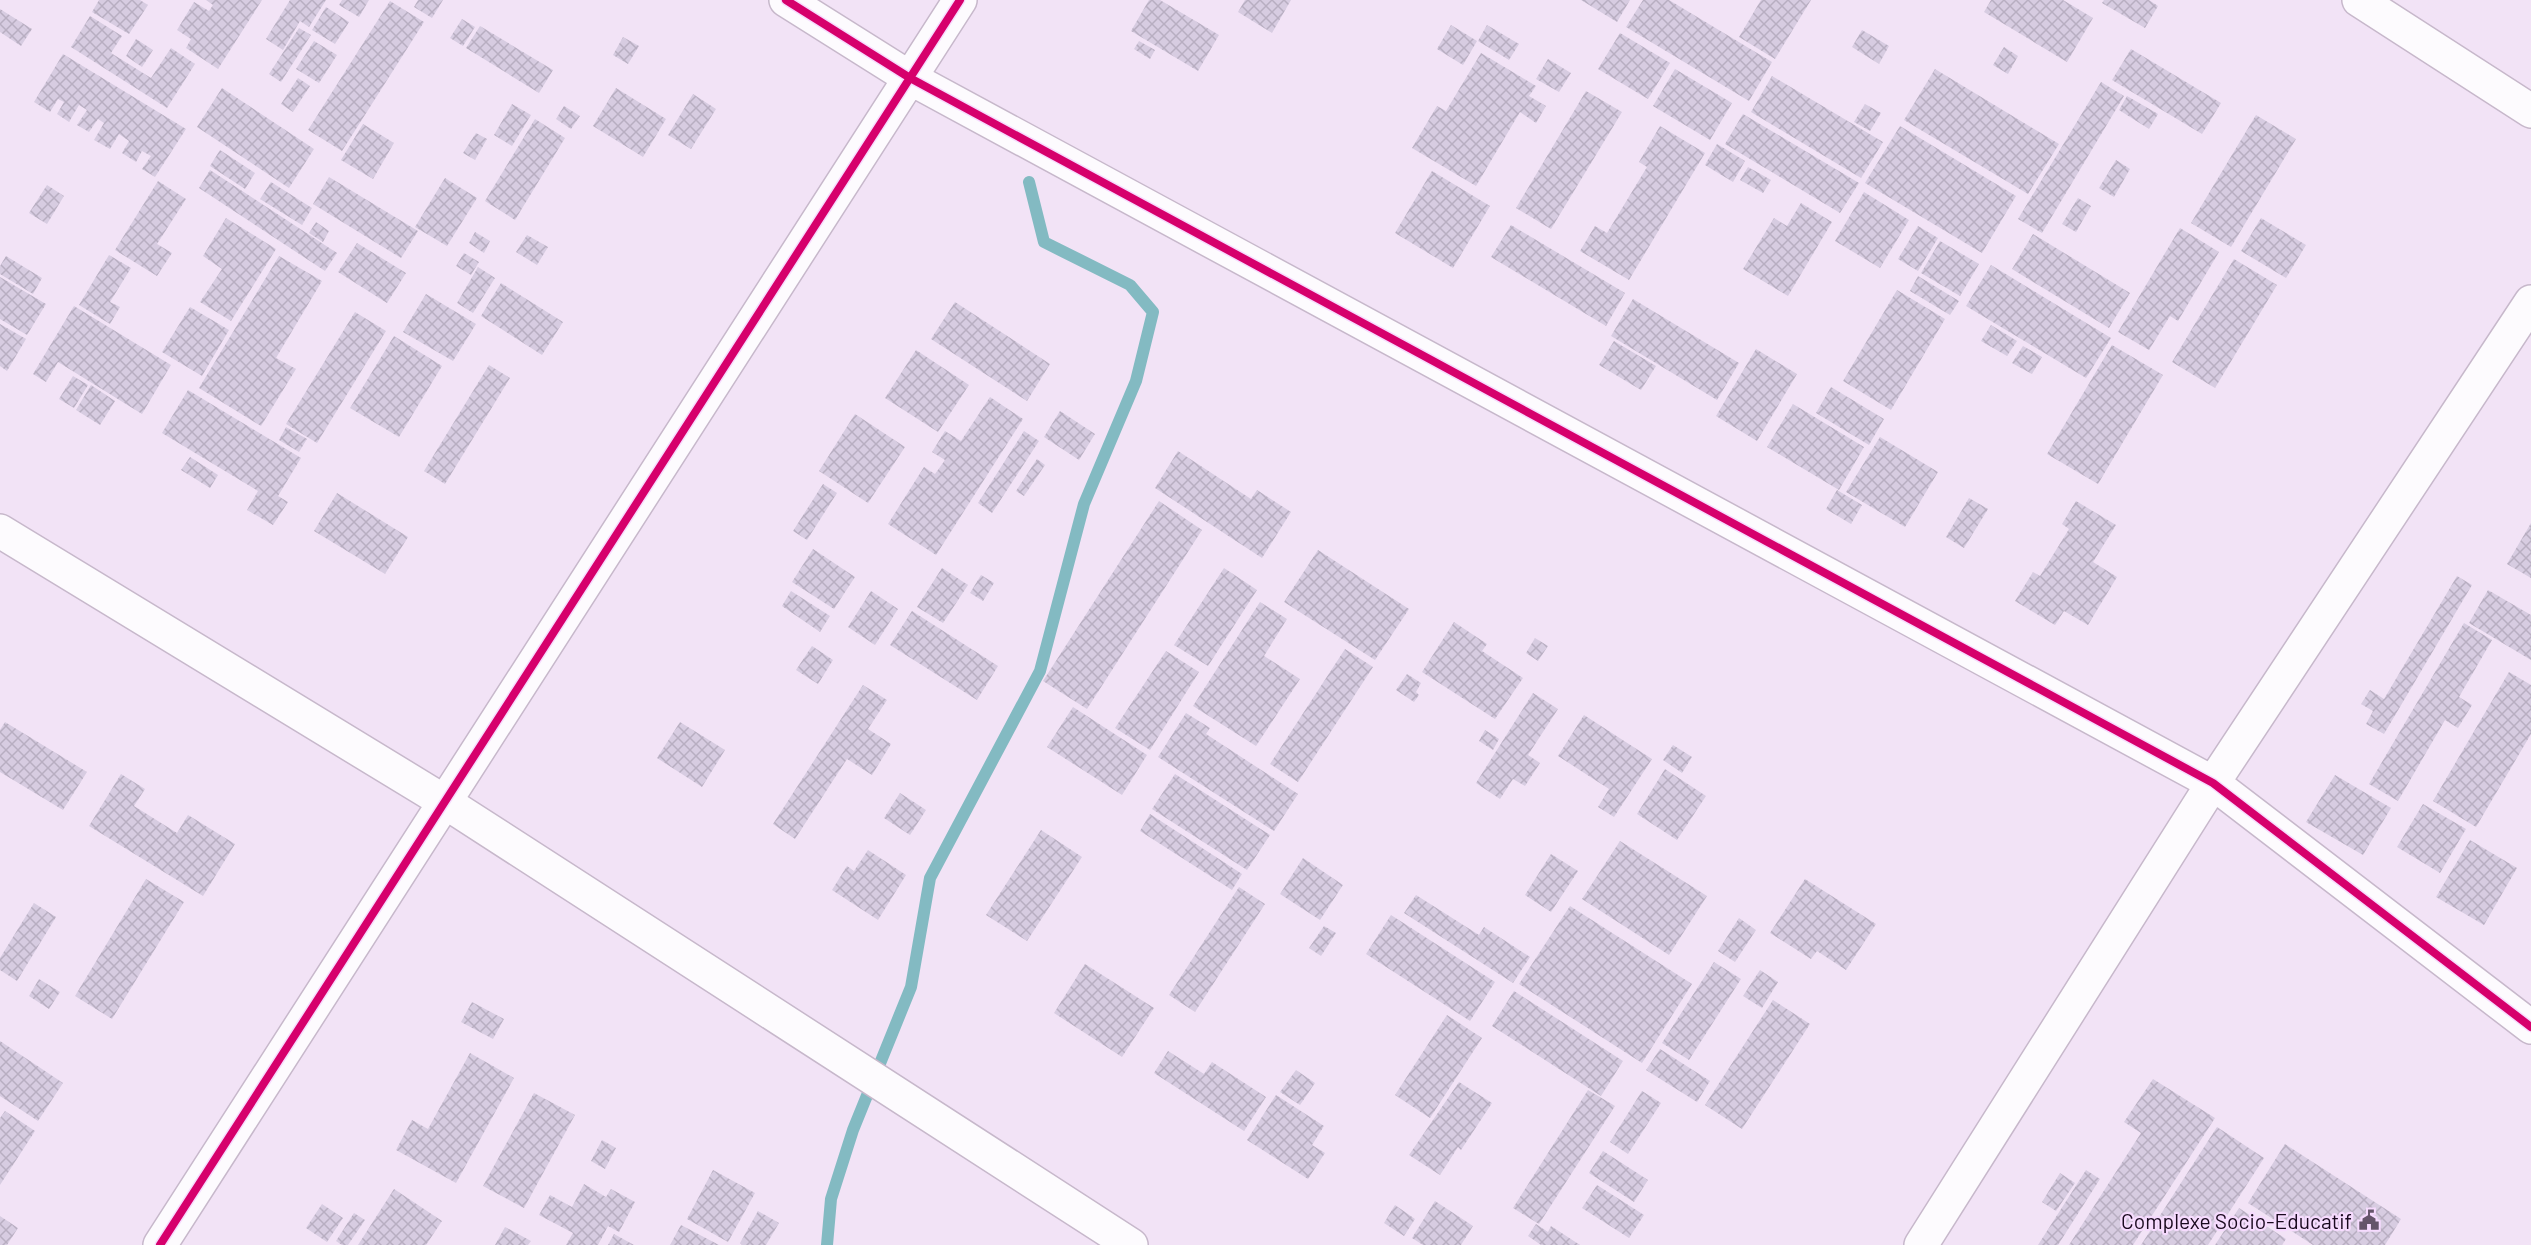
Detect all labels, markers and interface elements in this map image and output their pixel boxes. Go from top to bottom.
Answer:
place label: Complexe Socio-Educatif [2121,1208,2352,1233]
public building icon: Complexe Socio-Educatif [2357,1208,2381,1232]

